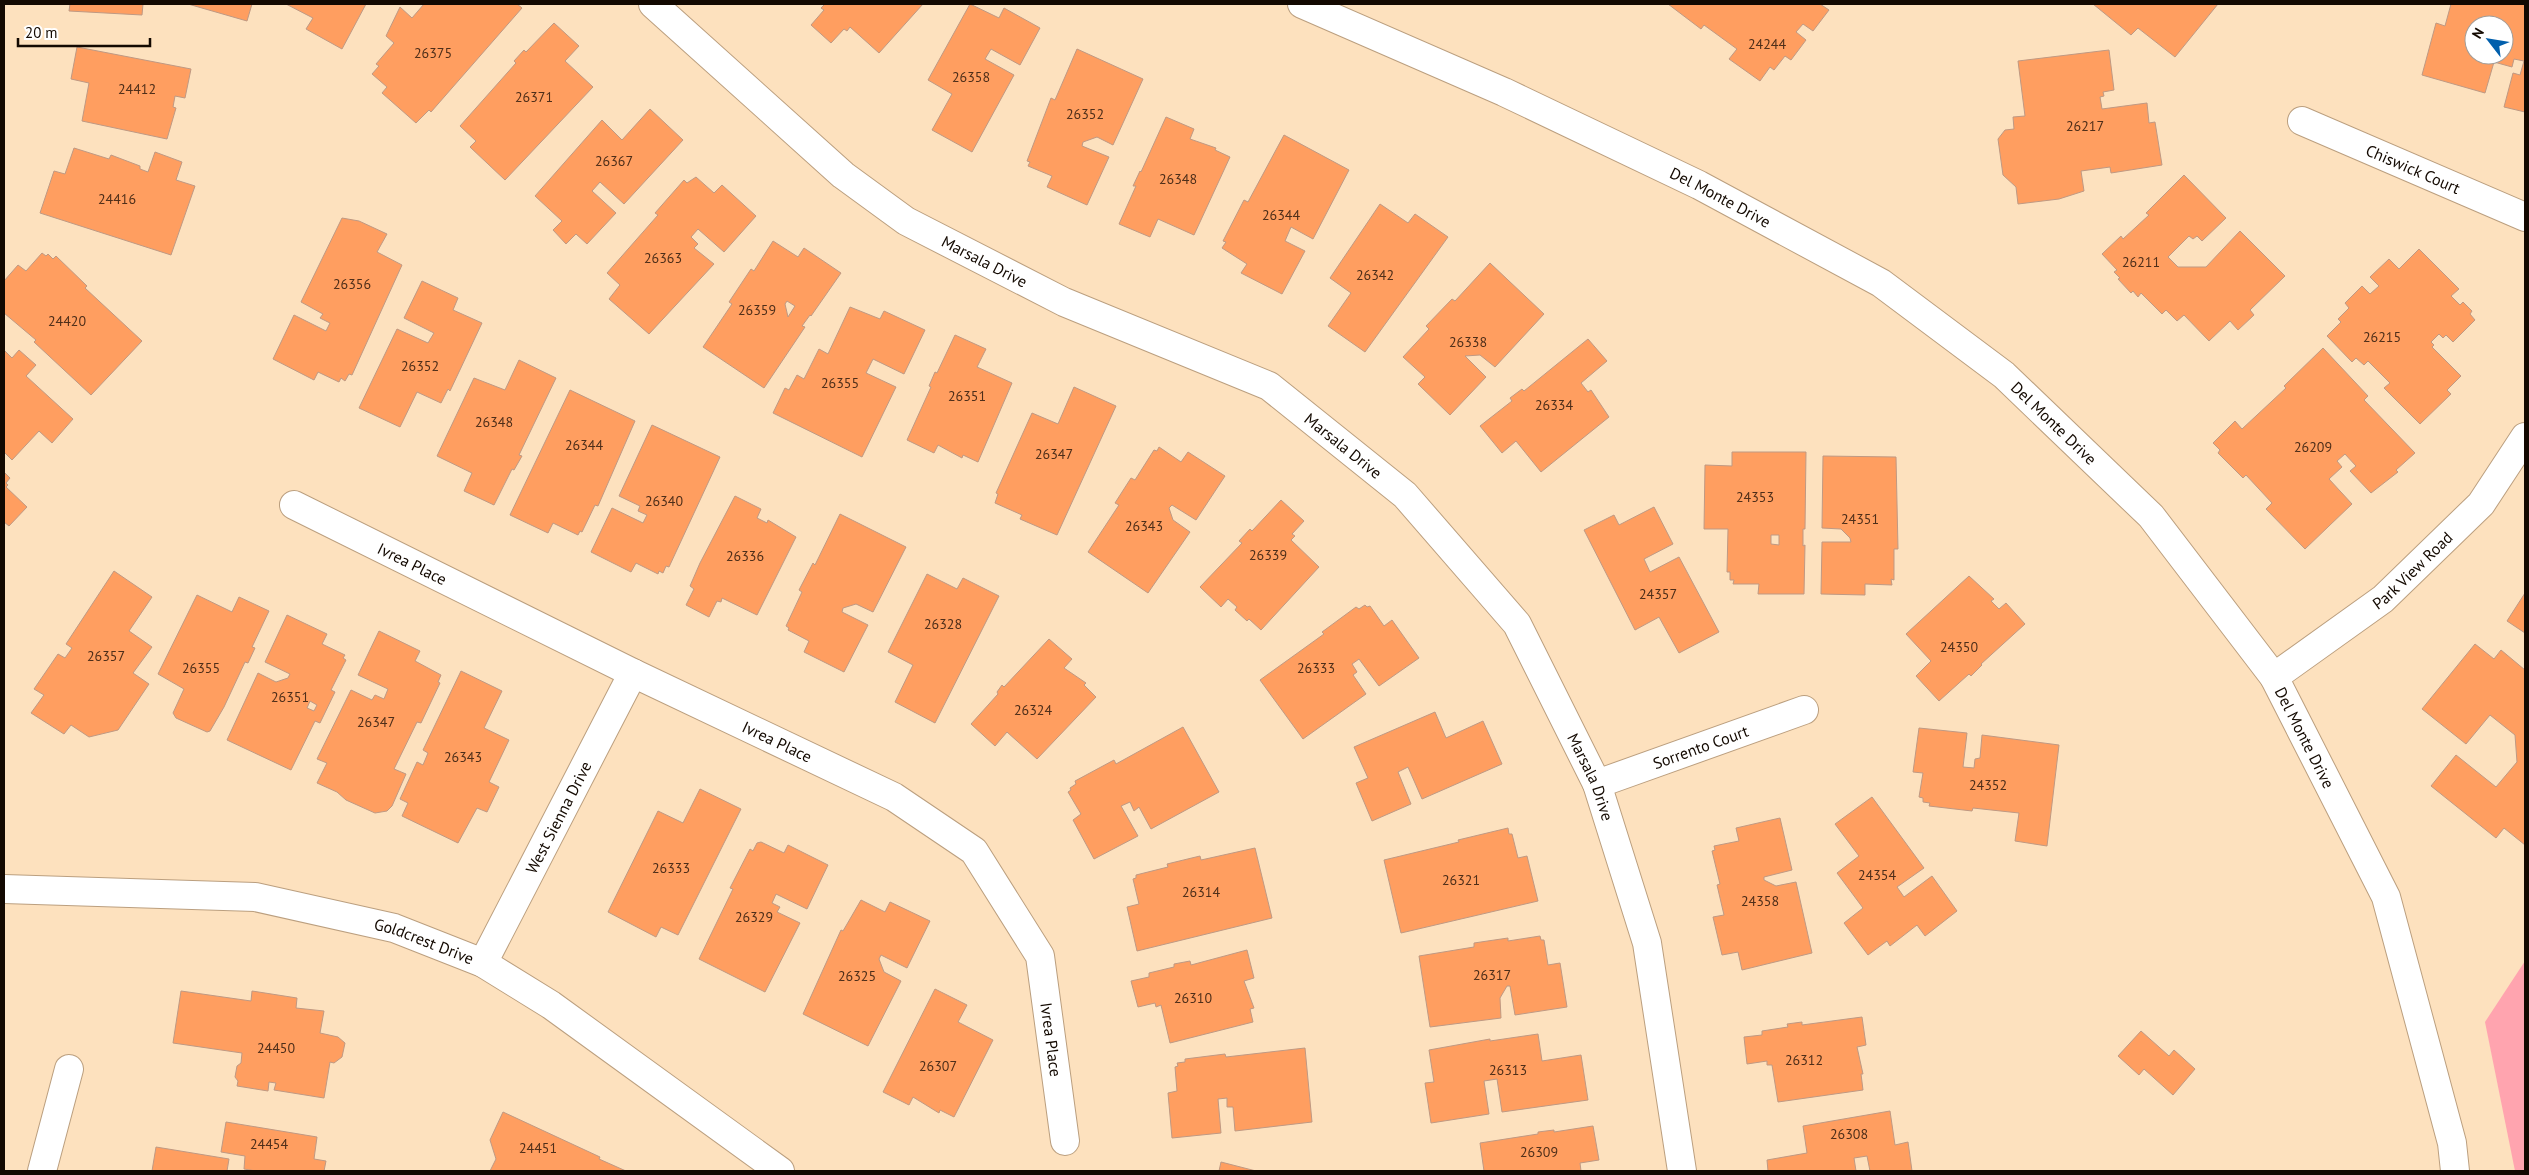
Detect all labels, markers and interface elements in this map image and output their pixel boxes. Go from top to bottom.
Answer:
scale bar [18,15,150,47]
north arrow [2464,15,2514,65]
text: 20 m [25,23,58,42]
text: N [2468,25,2488,42]
house number: 24244 [1748,35,1786,53]
house number: 26375 [414,44,452,62]
house number: 26358 [952,68,990,86]
house number: 24412 [118,80,156,98]
house number: 26371 [515,88,553,106]
house number: 26352 [1066,105,1104,123]
house number: 26217 [2066,117,2104,135]
street label: Chiswick Court [2363,140,2464,198]
house number: 26367 [595,152,633,170]
street label: Del Monte Drive [1667,163,1774,232]
house number: 26348 [1159,170,1197,188]
house number: 24416 [98,190,136,208]
house number: 26344 [1262,206,1300,224]
street label: Marsala Drive [938,231,1031,292]
house number: 26363 [644,249,682,267]
house number: 26211 [2122,253,2160,271]
house number: 26342 [1356,266,1394,284]
house number: 26356 [333,275,371,293]
house number: 26359 [738,301,776,319]
house number: 24420 [48,312,86,330]
house number: 26215 [2363,328,2401,346]
house number: 26338 [1449,333,1487,351]
house number: 26352 [401,357,439,375]
house number: 26355 [821,374,859,392]
street label: Del Monte Drive [2007,377,2101,469]
house number: 26351 [948,387,986,405]
house number: 26334 [1535,396,1573,414]
street label: Marsala Drive [1301,409,1386,483]
house number: 26348 [475,413,513,431]
house number: 26344 [565,436,603,454]
house number: 26209 [2294,438,2332,456]
house number: 26347 [1035,445,1073,463]
house number: 24353 [1736,488,1774,506]
house number: 26340 [645,492,683,510]
house number: 24351 [1841,510,1879,528]
house number: 26343 [1125,517,1163,535]
street label: Park View Road [2368,527,2457,613]
street label: Ivrea Place [374,538,450,589]
house number: 26339 [1249,546,1287,564]
house number: 26336 [726,547,764,565]
house number: 24357 [1639,585,1677,603]
house number: 26328 [924,615,962,633]
house number: 24350 [1940,638,1978,656]
house number: 26357 [87,647,125,665]
house number: 26355 [182,659,220,677]
house number: 26333 [1297,659,1335,677]
street label: Del Monte Drive [2271,684,2339,792]
house number: 26351 [271,688,309,706]
house number: 26324 [1014,701,1052,719]
house number: 26347 [357,713,395,731]
street label: Ivrea Place [739,716,815,767]
street label: Sorrento Court [1650,721,1752,773]
street label: Marsala Drive [1563,730,1618,823]
house number: 26343 [444,748,482,766]
street label: West Sienna Drive [521,758,596,877]
house number: 24352 [1969,776,2007,794]
house number: 26333 [652,859,690,877]
house number: 24354 [1858,866,1896,884]
house number: 26321 [1442,871,1480,889]
house number: 26314 [1182,883,1220,901]
house number: 24358 [1741,892,1779,910]
house number: 26329 [735,908,773,926]
street label: Goldcrest Drive [372,914,477,968]
house number: 26317 [1473,966,1511,984]
house number: 26325 [838,967,876,985]
house number: 26310 [1174,989,1212,1007]
street label: Ivrea Place [1036,1001,1066,1078]
house number: 24450 [257,1039,295,1057]
house number: 26312 [1785,1051,1823,1069]
house number: 26307 [919,1057,957,1075]
house number: 26313 [1489,1061,1527,1079]
house number: 26308 [1830,1125,1868,1143]
house number: 24454 [250,1135,288,1153]
house number: 24451 [519,1139,557,1157]
house number: 26309 [1520,1143,1558,1161]

